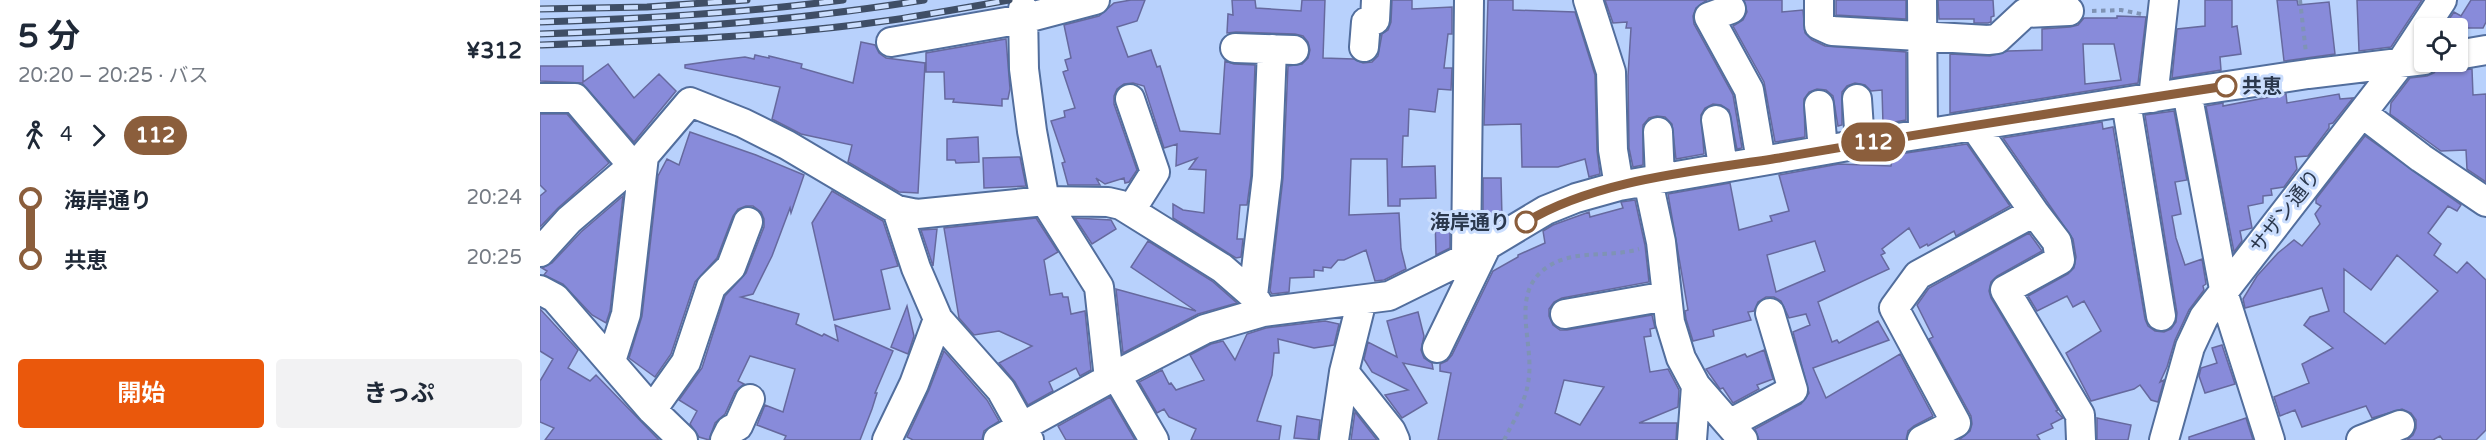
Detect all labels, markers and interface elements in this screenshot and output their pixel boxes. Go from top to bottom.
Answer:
text: 5 分 [18,17,80,56]
map controls [2414,18,2468,72]
button: locate [2414,18,2468,72]
text: ¥312 [466,38,522,64]
text: 20:20 – 20:25 · バス [18,64,209,88]
marker: 共恵 [2215,75,2237,97]
place label: 共恵 [2242,75,2282,99]
icon: walk [18,119,51,152]
icon: forward [82,119,115,152]
line badge: 112 [1838,122,1908,162]
text: 4 [60,123,73,147]
text: 112 [136,123,175,148]
text: 112 [1853,130,1893,155]
street label: サザン通り [2246,165,2326,258]
text: 20:24 [467,186,522,210]
text: 海岸通り [64,188,152,214]
place label: 海岸通り [1430,211,1510,235]
marker: 海岸通り [1515,211,1537,233]
text: 20:25 [467,246,522,270]
text: 共恵 [64,248,108,274]
button: 開始 [18,359,264,428]
button: きっぷ [276,359,522,428]

